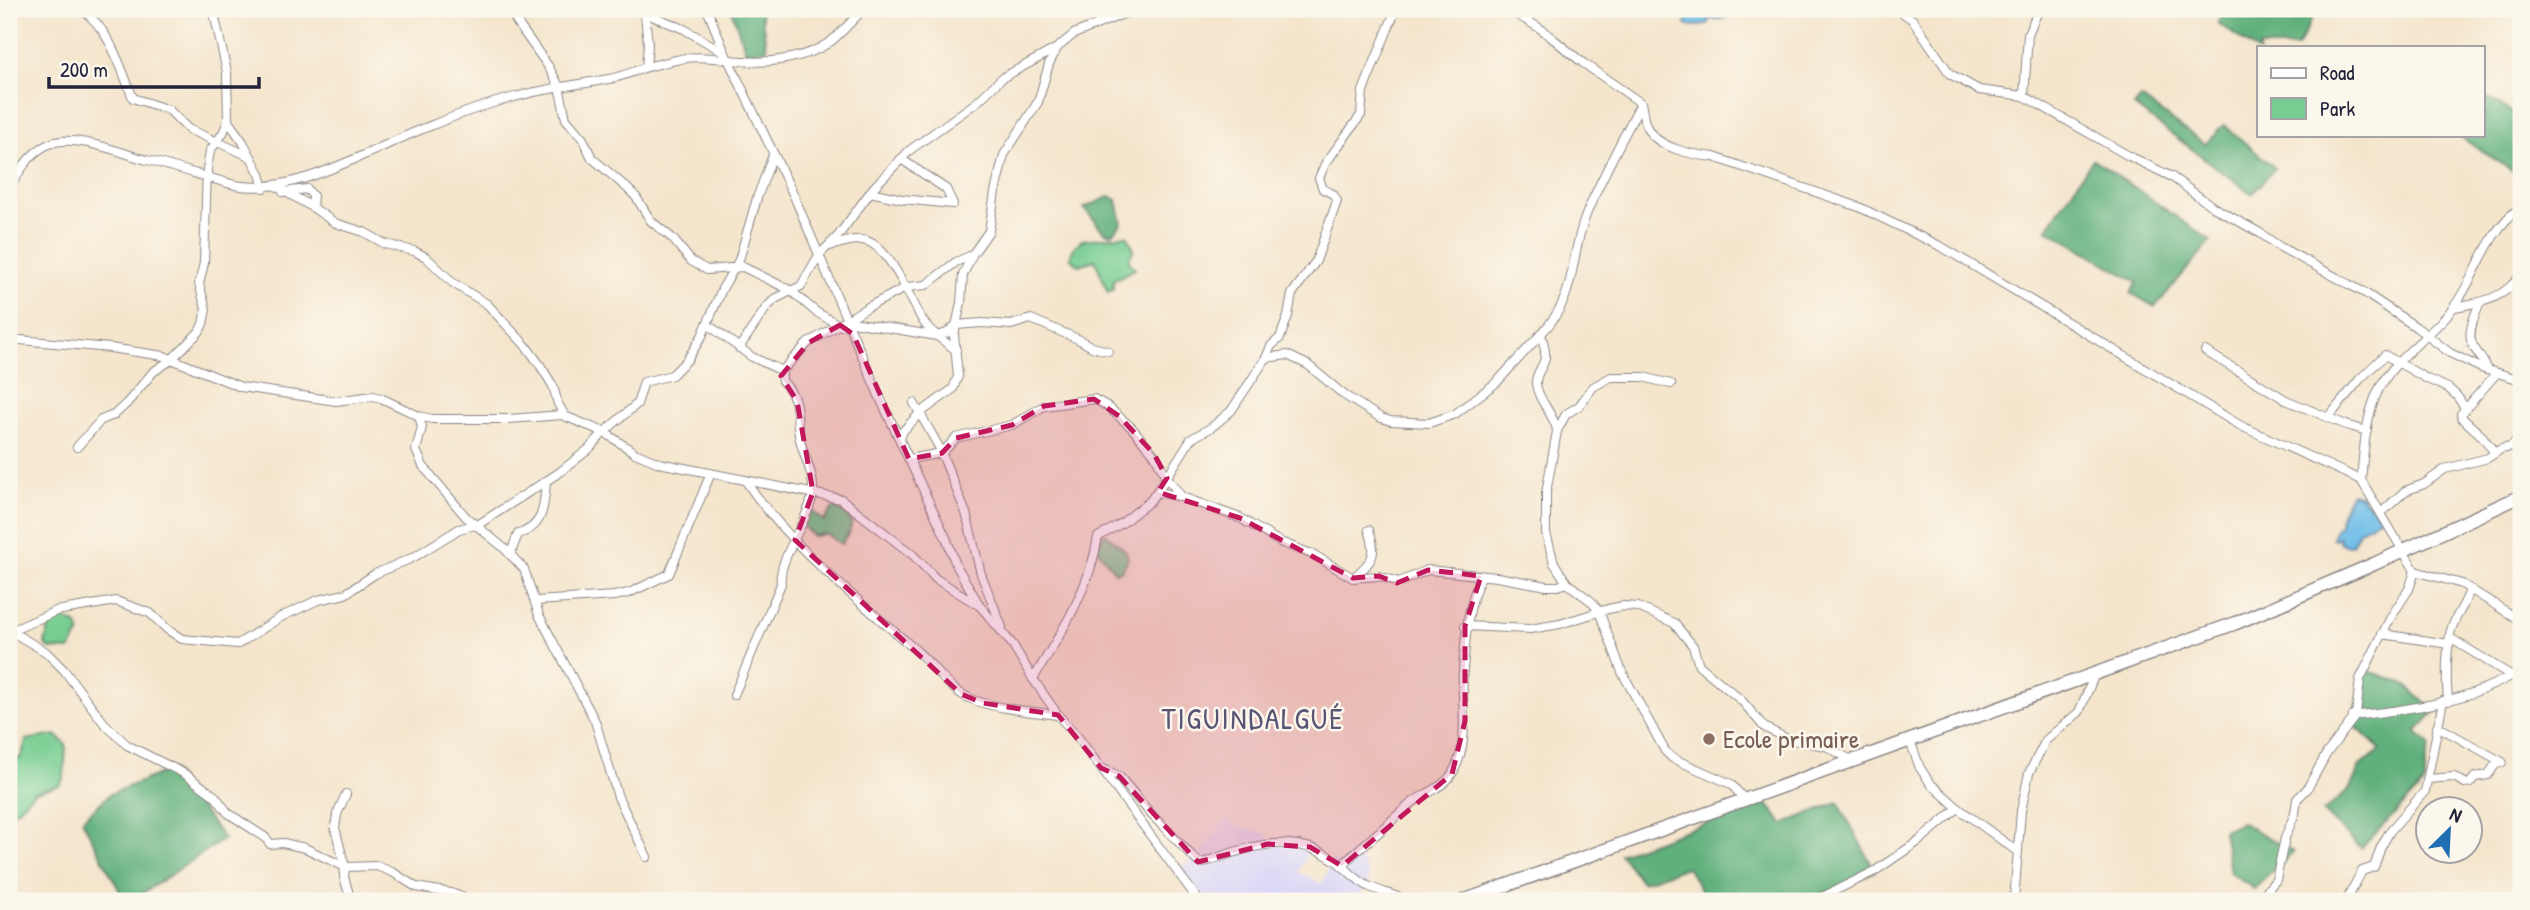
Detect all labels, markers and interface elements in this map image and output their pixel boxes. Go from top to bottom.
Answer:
scale bar [49,46,259,90]
legend [2257,46,2484,136]
text: 200 m [60,55,108,84]
text: Road [2320,58,2354,87]
text: Park [2320,94,2355,123]
district label: TIGUINDALGUÉ [1161,698,1345,738]
place label: Ecole primaire [1723,721,1859,756]
marker: Ecole primaire [1701,731,1717,747]
north arrow [2414,794,2484,864]
text: N [2446,801,2466,828]

